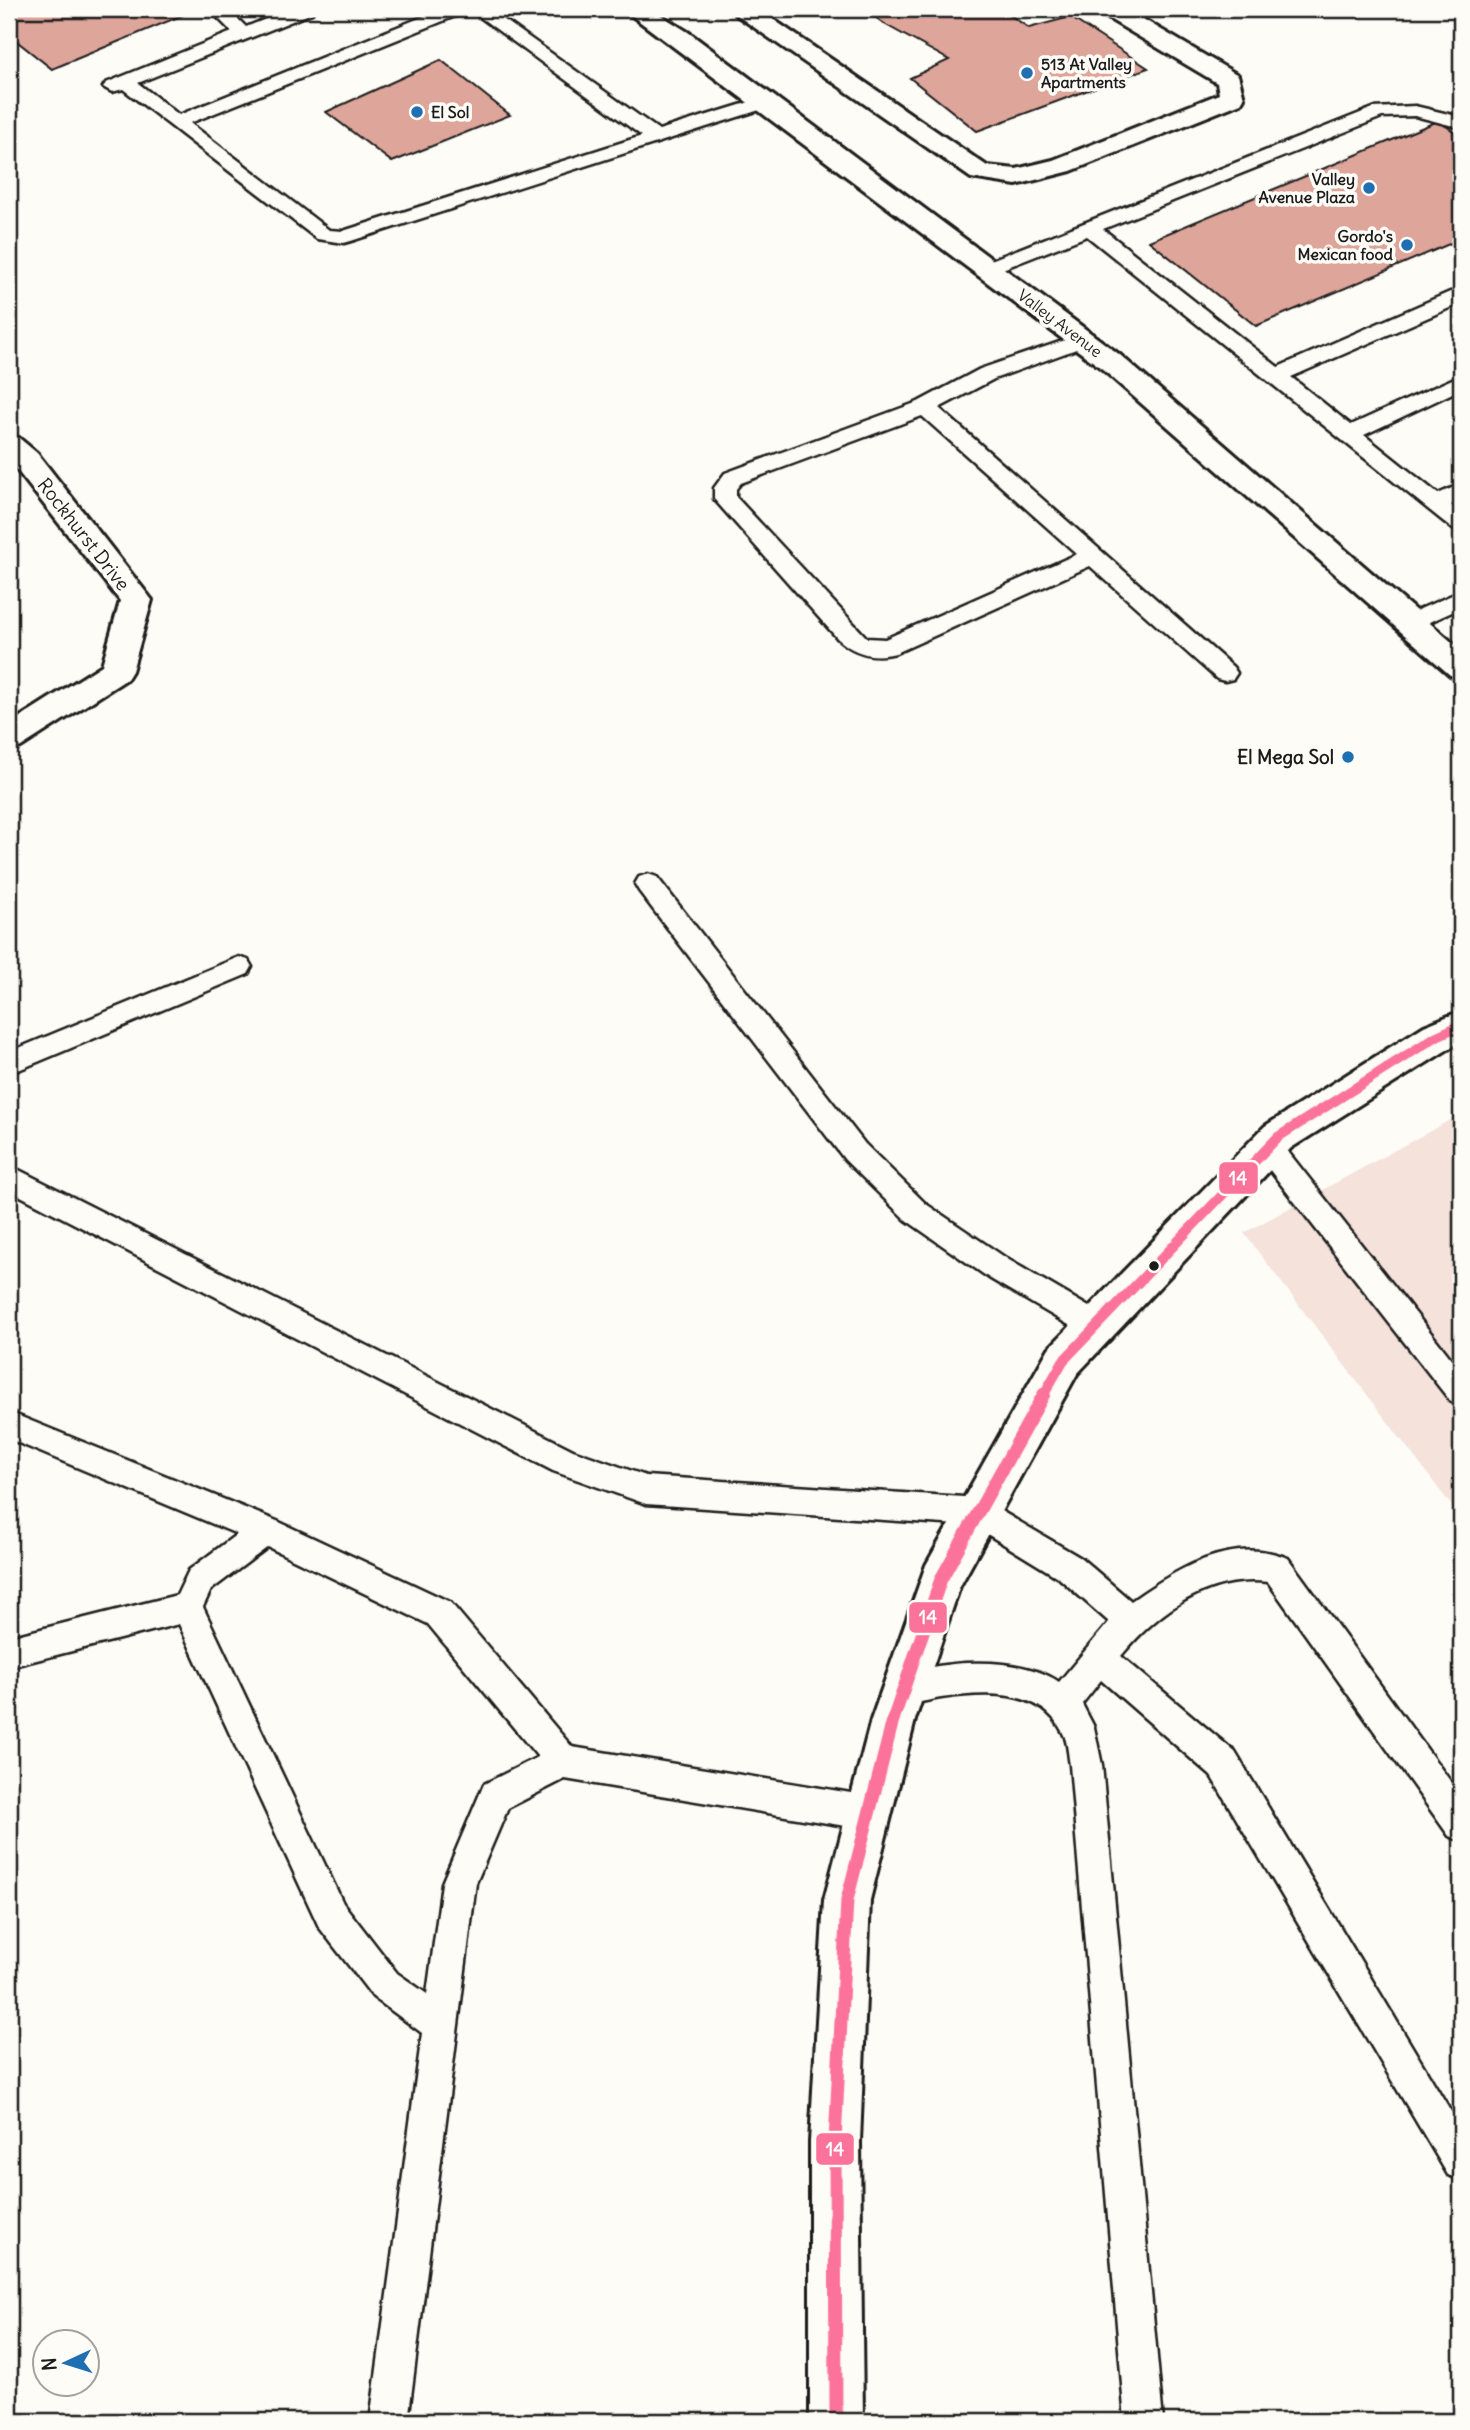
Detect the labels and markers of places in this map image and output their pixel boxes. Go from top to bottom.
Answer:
place label: 513 At Valley Apartments [1041,54,1132,93]
marker: 513 At Valley Apartments [1019,65,1035,81]
place label: El Sol [431,102,469,122]
marker: El Sol [409,104,425,120]
place label: Valley Avenue Plaza [1259,169,1355,207]
marker: Valley Avenue Plaza [1361,180,1377,196]
place label: Gordo's Mexican food [1297,226,1394,264]
marker: Gordo's Mexican food [1399,237,1415,253]
place label: El Mega Sol [1237,745,1334,769]
marker: El Mega Sol [1340,749,1356,765]
unlabelled marker [1147,1259,1161,1273]

